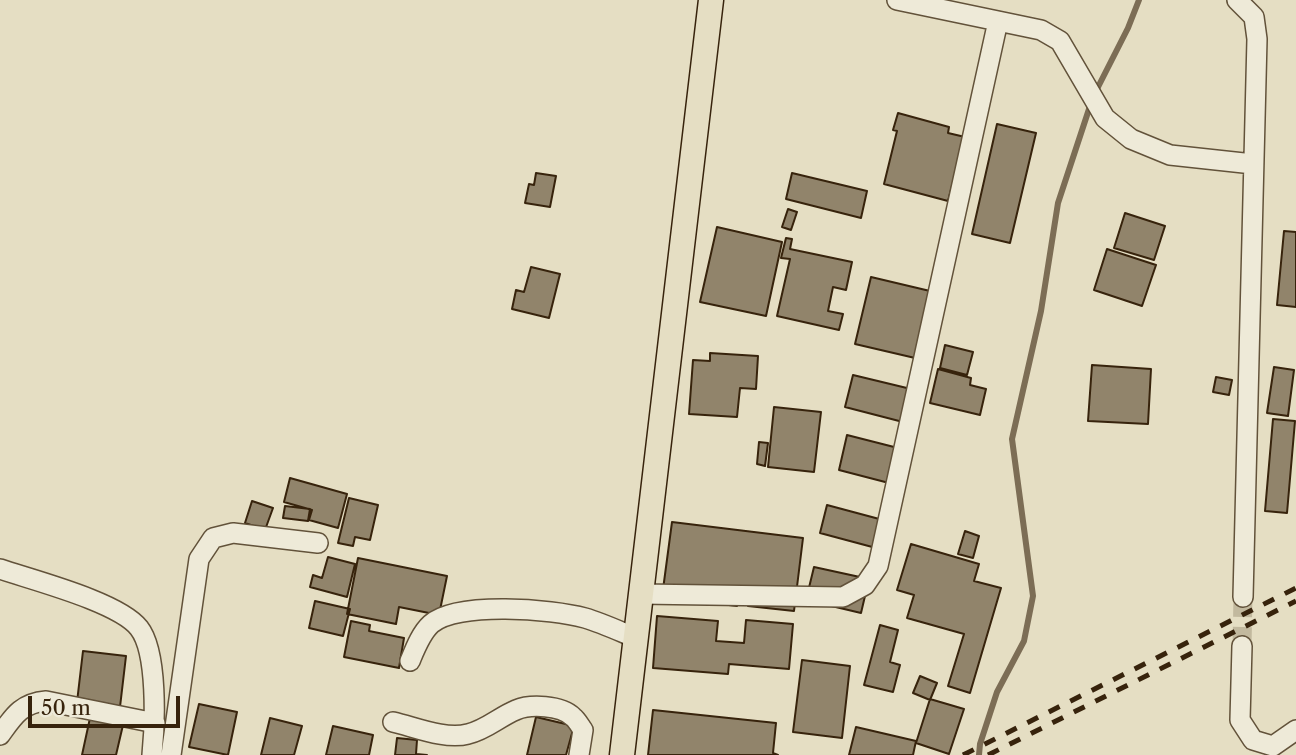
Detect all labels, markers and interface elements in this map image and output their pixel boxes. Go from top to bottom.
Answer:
scale bar [32,682,184,726]
text: 50 m [41,695,91,720]

